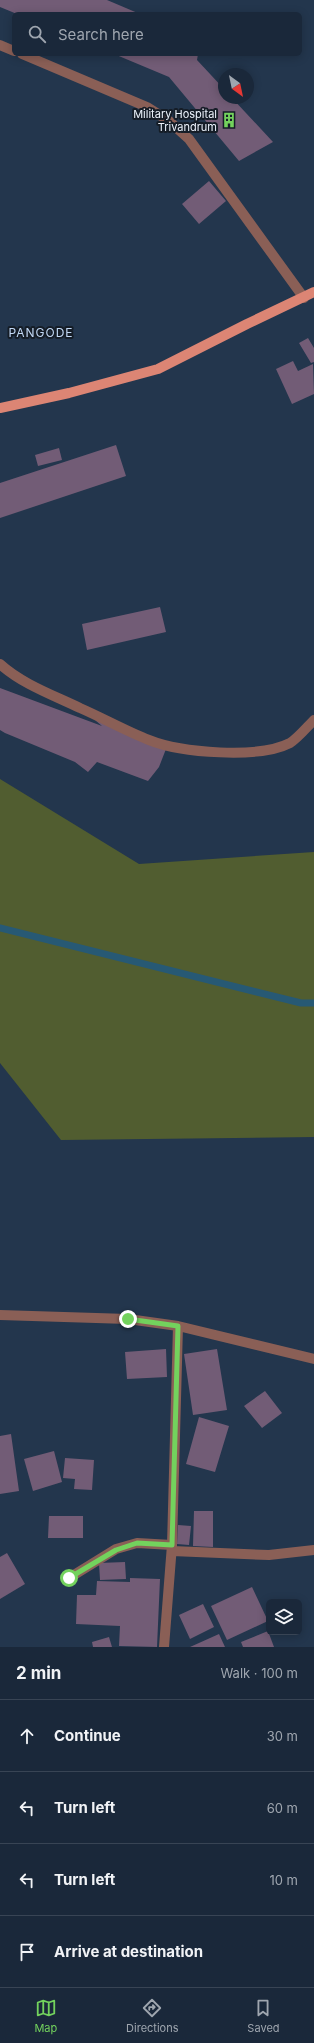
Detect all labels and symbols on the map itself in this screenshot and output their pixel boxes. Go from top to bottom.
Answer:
north arrow [218,68,254,104]
place label: Military Hospital Trivandrum [133,107,217,134]
building icon: Military Hospital Trivandrum [220,111,238,129]
district label: PANGODE [8,325,74,340]
route end [119,1310,137,1328]
route start [60,1569,78,1587]

